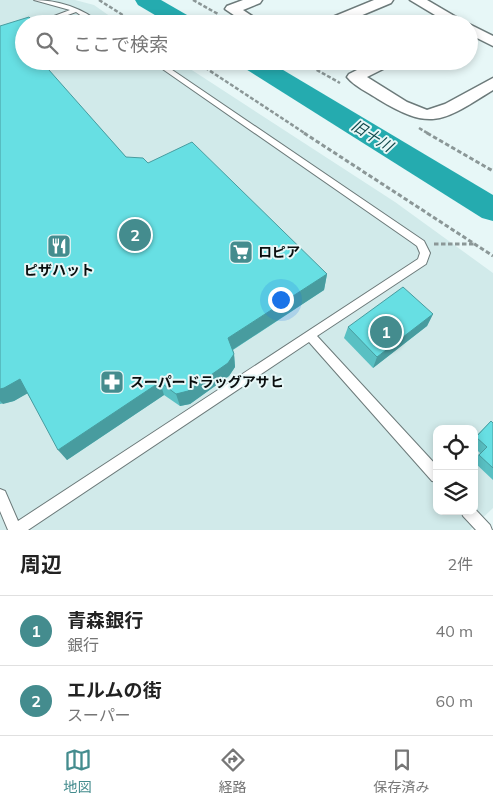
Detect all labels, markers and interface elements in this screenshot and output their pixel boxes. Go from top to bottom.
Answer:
search box [15,15,478,70]
icon: search [33,29,61,57]
text: ここで検索 [73,32,168,56]
water label: 旧十川 [348,116,398,157]
pin: 2 [119,216,151,254]
restaurant icon: ピザハット [46,233,72,259]
supermarket icon: ロピア [228,239,254,265]
place label: ロピア [258,243,300,261]
place label: ピザハット [24,261,94,279]
your location [268,287,294,313]
pin: 1 [370,313,402,351]
pharmacy icon: スーパードラッグアサヒ [99,369,125,395]
place label: スーパードラッグアサヒ [130,373,284,391]
map controls [433,425,478,515]
button: locate [433,425,478,470]
button: layers [433,470,478,515]
text: 周辺 [20,551,62,577]
text: 2件 [447,554,473,574]
text: 青森銀行 [67,608,143,632]
text: 1 [31,621,41,641]
text: 40 m [436,621,473,641]
text: 銀行 [67,635,99,655]
text: エルムの街 [67,678,162,702]
text: 2 [31,691,41,711]
text: 60 m [436,691,473,711]
text: スーパー [67,705,131,725]
tab: 地図 [64,746,92,796]
tab: 経路 [219,746,247,796]
tab: 保存済み [374,746,430,796]

